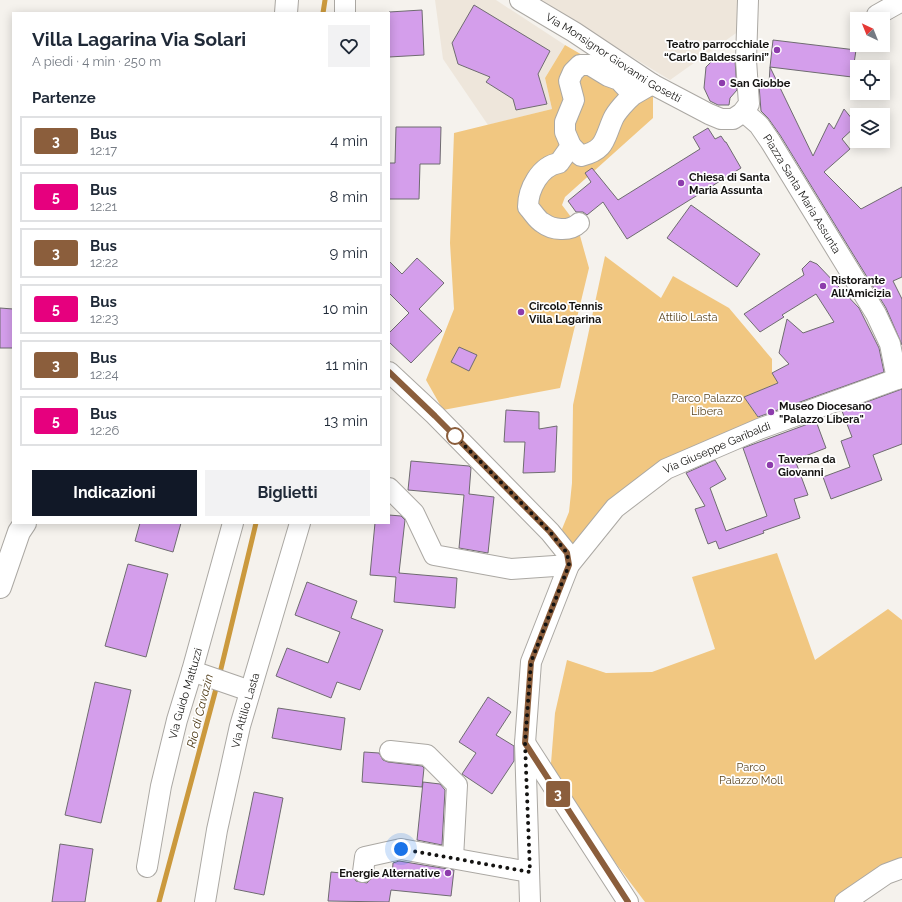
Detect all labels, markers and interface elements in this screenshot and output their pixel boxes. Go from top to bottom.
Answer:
street label: Via Monsignor Giovanni Gosetti [543,11,683,105]
north arrow [850,12,890,52]
map controls [850,12,890,148]
button: heart [328,25,370,67]
text: Villa Lagarina Via Solari [32,28,246,50]
place label: Teatro parrocchiale “Carlo Baldessarini” [664,38,769,64]
marker: Teatro parrocchiale “Carlo Baldessarini” [772,45,782,55]
text: A piedi · 4 min · 250 m [32,54,161,69]
button: locate [850,60,890,100]
place label: San Giobbe [730,77,791,90]
marker: San Giobbe [717,78,727,88]
text: Partenze [32,89,96,107]
button: layers [850,108,890,148]
text: Bus [90,125,117,143]
text: 4 min [330,132,368,150]
street label: Piazza Santa Maria Assunta [760,132,843,256]
text: 3 [52,133,60,149]
text: 12:17 [90,143,117,158]
place label: Chiesa di Santa Maria Assunta [689,171,770,197]
marker: Chiesa di Santa Maria Assunta [676,178,686,188]
text: Bus [90,181,117,199]
text: 8 min [329,188,368,206]
text: 5 [52,189,60,205]
text: 12:21 [90,199,117,214]
text: Bus [90,237,117,255]
text: 9 min [330,244,368,262]
text: 3 [52,245,60,261]
text: 12:22 [90,255,118,270]
place label: Ristorante All'Amicizia [831,274,891,300]
marker: Ristorante All'Amicizia [818,281,828,291]
text: Bus [90,293,117,311]
text: 10 min [323,300,368,318]
place label: Circolo Tennis Villa Lagarina [529,300,603,326]
text: 5 [52,301,60,317]
marker: Circolo Tennis Villa Lagarina [516,307,526,317]
text: 12:23 [90,311,119,326]
park label: Attilio Lasta [658,311,718,324]
text: Bus [90,349,117,367]
text: 11 min [326,356,368,374]
text: 3 [52,357,60,373]
text: 12:24 [90,367,119,382]
park label: Parco Palazzo Libera [672,392,743,418]
place label: Museo Diocesano "Palazzo Libera" [779,400,872,426]
text: Bus [90,405,117,423]
marker: Museo Diocesano "Palazzo Libera" [766,407,776,417]
text: 13 min [324,412,368,430]
text: 5 [52,413,60,429]
street label: Via Giuseppe Garibaldi [661,419,772,476]
text: 12:26 [90,423,119,438]
unlabelled marker [446,427,464,445]
place label: Taverna da Giovanni [778,453,836,479]
marker: Taverna da Giovanni [765,460,775,470]
button: Indicazioni [32,470,197,516]
button: Biglietti [205,470,370,516]
street label: Via Guido Mattuzzi [167,646,205,740]
street label: Via Attilio Lasta [229,671,262,749]
water label: Rio di Cavazin [184,672,216,749]
park label: Parco Palazzo Moll [719,761,783,787]
line badge: 3 [545,781,571,807]
text: 3 [554,786,562,802]
your location [391,839,411,859]
place label: Energie Alternative [339,867,440,880]
marker: Energie Alternative [443,868,453,878]

